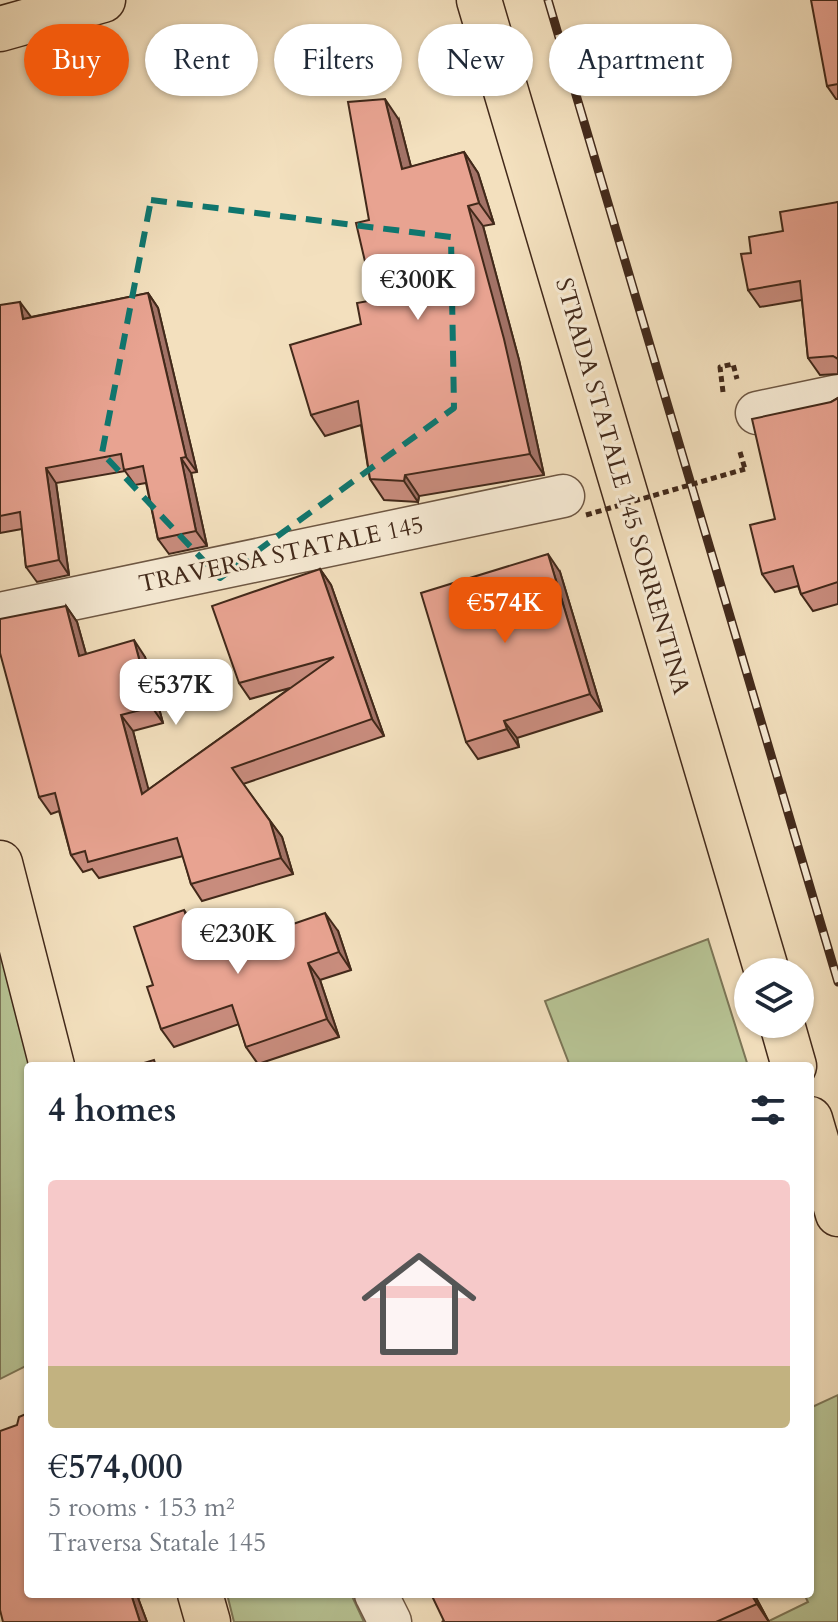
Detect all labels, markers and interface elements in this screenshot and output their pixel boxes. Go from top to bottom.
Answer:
chip: Buy [24,24,129,96]
chip: Rent [145,24,258,96]
chip: Filters [274,24,402,96]
chip: New [418,24,533,96]
chip: Apartment [549,24,732,96]
pin: €300K [362,254,474,322]
text: €300K [380,262,456,297]
street label: STRADA STATALE 145 SORRENTINA [547,274,698,699]
street label: TRAVERSA STATALE 145 [136,508,426,601]
pin: €574K [449,577,561,645]
text: €574K [467,585,543,620]
pin: €537K [120,659,232,727]
text: €537K [138,667,214,702]
pin: €230K [182,908,294,976]
text: €230K [200,916,276,951]
map controls [734,958,814,1038]
button: layers [734,958,814,1038]
text: 4 homes [48,1087,176,1133]
icon: filters [746,1088,790,1132]
icon: home [347,1232,491,1376]
text: €574,000 [48,1444,183,1490]
text: 5 rooms · 153 m² [48,1490,235,1525]
text: Traversa Statale 145 [48,1525,266,1560]

